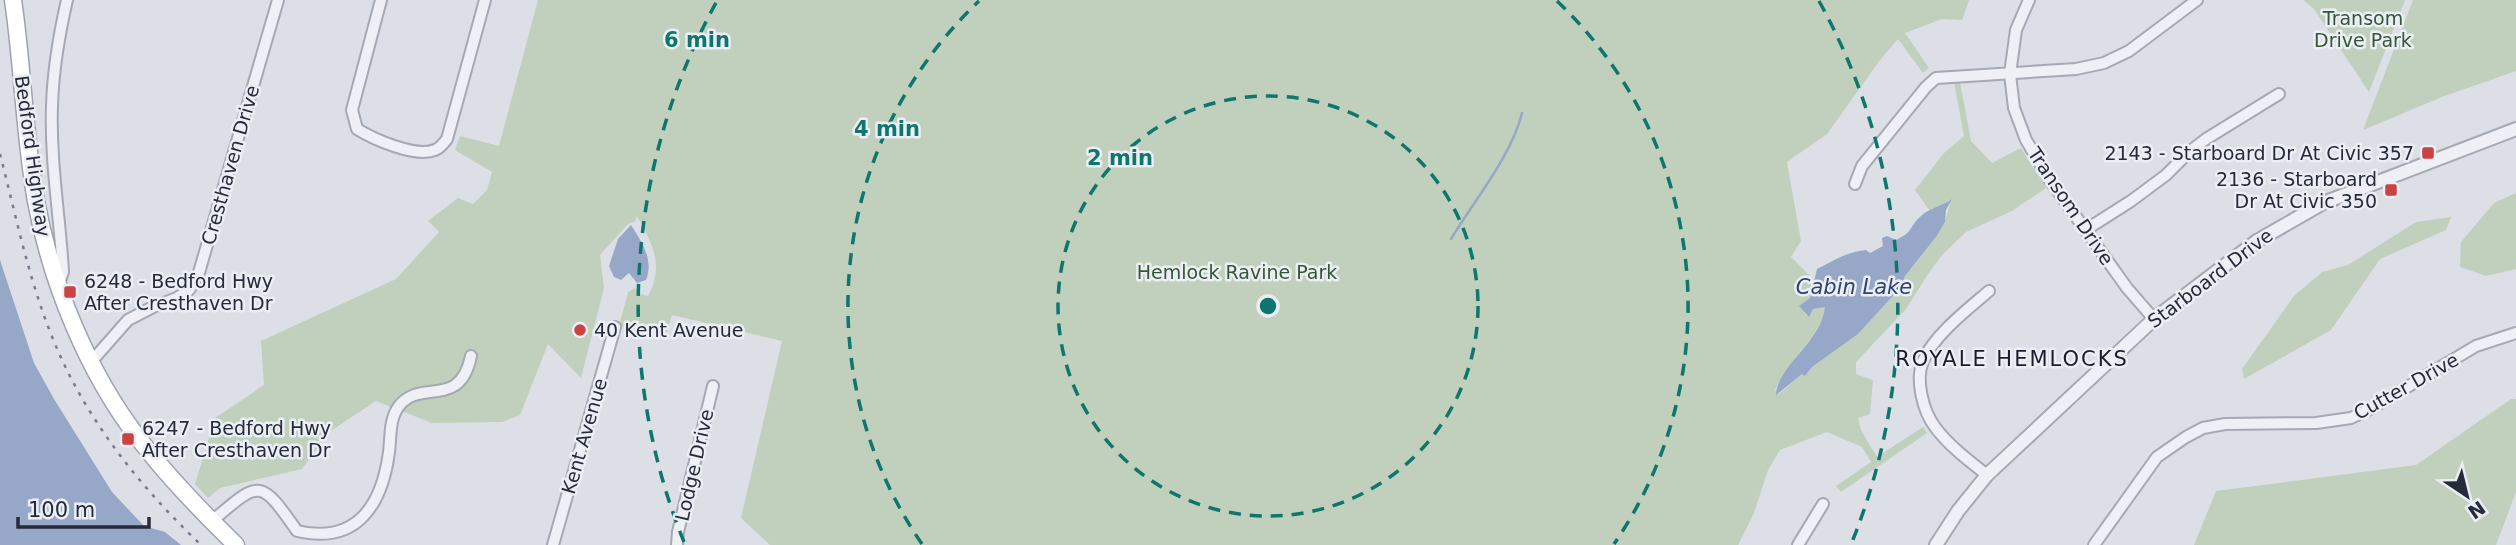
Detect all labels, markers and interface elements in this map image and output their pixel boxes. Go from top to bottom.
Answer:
park label: Transom Drive Park [2314,7,2412,51]
text: 6 min [664,28,730,52]
street label: Bedford Highway [11,74,55,238]
street label: Cresthaven Drive [197,83,263,247]
text: 4 min [854,117,920,141]
street label: Transom Drive [2023,142,2118,269]
place label: 2143 - Starboard Dr At Civic 357 [2104,142,2414,164]
marker: 2143 - Starboard Dr At Civic 357 [2420,145,2436,161]
text: 2 min [1087,146,1153,170]
place label: 2136 - Starboard Dr At Civic 350 [2216,168,2377,212]
marker: 2136 - Starboard Dr At Civic 350 [2383,182,2399,198]
street label: Starboard Drive [2143,224,2277,332]
park label: Hemlock Ravine Park [1137,261,1337,283]
place label: 6248 - Bedford Hwy After Cresthaven Dr [84,270,273,314]
water label: Cabin Lake [1796,275,1912,299]
marker: 6248 - Bedford Hwy After Cresthaven Dr [62,284,78,300]
centre of rings [1256,294,1280,318]
place label: 40 Kent Avenue [594,319,744,341]
marker: 40 Kent Avenue [572,322,588,338]
district label: ROYALE HEMLOCKS [1895,347,2129,371]
street label: Cutter Drive [2350,348,2462,424]
street label: Kent Avenue [557,376,611,496]
street label: Lodge Drive [670,407,718,523]
place label: 6247 - Bedford Hwy After Cresthaven Dr [142,417,331,461]
marker: 6247 - Bedford Hwy After Cresthaven Dr [120,431,136,447]
north arrow [2432,461,2502,531]
scale bar [18,486,149,530]
text: N [2464,496,2490,523]
text: 100 m [28,498,95,522]

